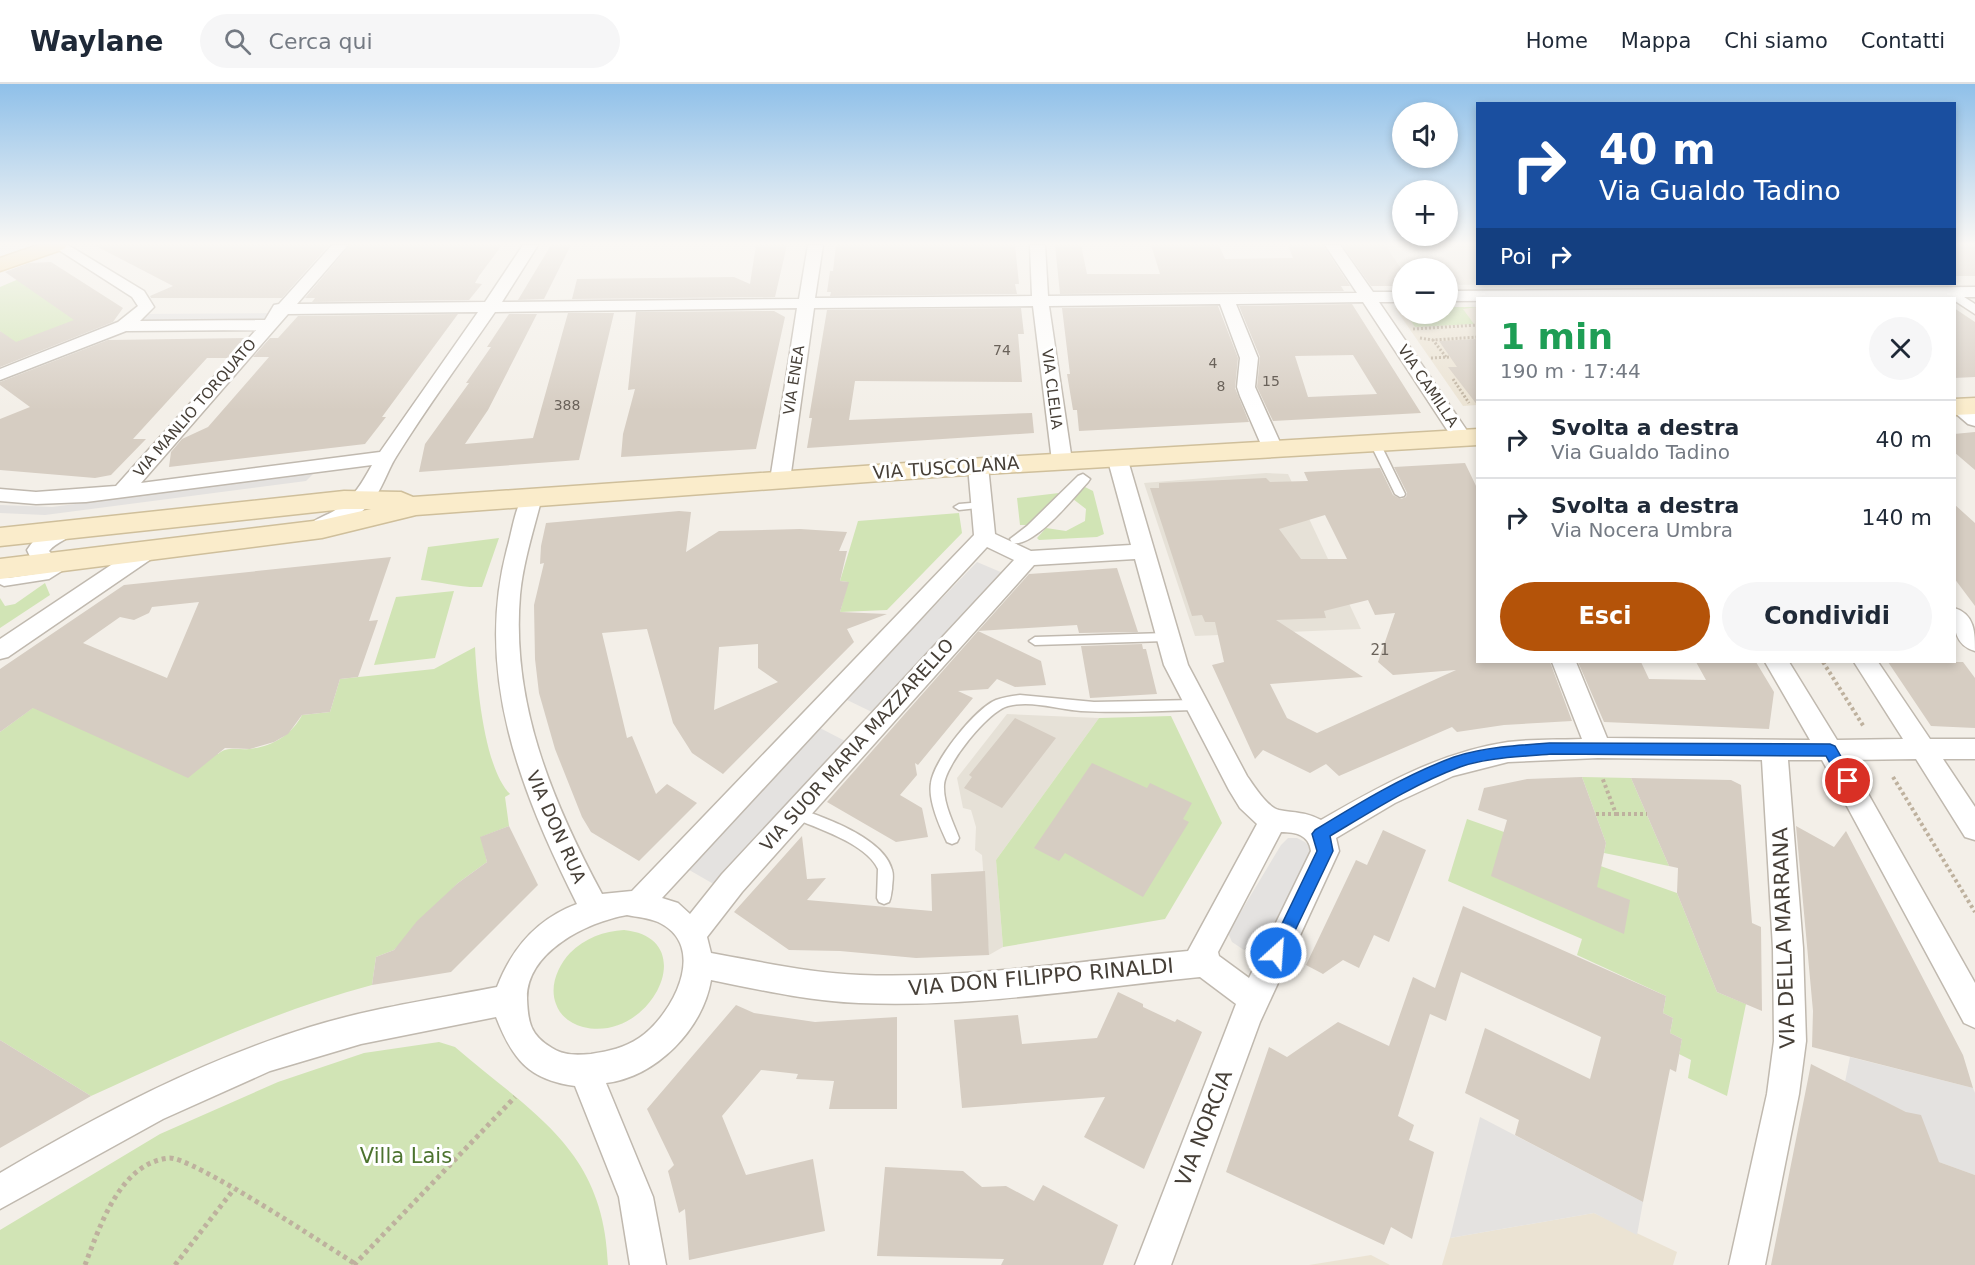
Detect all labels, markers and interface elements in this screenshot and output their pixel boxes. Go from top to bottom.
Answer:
search box [200,14,620,68]
text: Waylane [30,25,164,58]
icon: search [221,25,254,58]
text: Cerca qui [269,29,373,54]
text: Home [1526,29,1588,53]
text: Mappa [1621,29,1691,53]
text: Chi siamo [1724,29,1828,53]
text: Contatti [1861,29,1945,53]
map controls [1392,102,1458,324]
button: sound [1392,102,1458,168]
text: 40 m [1599,125,1716,174]
icon: right [1500,126,1578,204]
text: Via Gualdo Tadino [1599,175,1841,206]
button: + [1392,180,1458,246]
icon: right [1544,240,1577,273]
text: Poi [1500,244,1532,269]
button: − [1392,258,1458,324]
text: 1 min [1500,316,1613,357]
button: close [1869,317,1932,380]
street label: VIA MANLIO TORQUATO [130,335,260,481]
house number: 74 [993,342,1011,358]
street label: VIA CAMILLA [1394,342,1462,431]
street label: VIA ENEA [780,343,808,416]
street label: VIA CLELIA [1038,348,1066,431]
house number: 4 [1209,355,1218,371]
text: 190 m · 17:44 [1500,359,1641,383]
house number: 15 [1262,373,1280,389]
house number: 8 [1217,378,1225,394]
house number: 388 [554,397,580,413]
text: Svolta a destra [1551,415,1739,440]
icon: right [1500,423,1533,456]
text: 40 m [1876,427,1932,452]
text: Via Gualdo Tadino [1551,440,1730,464]
street label: VIA TUSCOLANA [872,452,1020,483]
text: Svolta a destra [1551,493,1739,518]
icon: right [1500,501,1533,534]
text: 140 m [1862,505,1932,530]
text: Via Nocera Umbra [1551,518,1733,542]
button: Esci [1500,582,1710,651]
button: Condividi [1722,582,1932,651]
street label: VIA SUOR MARIA MAZZARELLO [756,634,958,855]
house number: 21 [1370,641,1390,659]
pin [1822,755,1873,806]
icon: arrive [1831,764,1864,797]
street label: VIA DON RUA [522,767,591,887]
street label: VIA DELLA MARRANA [1768,826,1800,1049]
position arrow [1244,921,1308,985]
street label: VIA DON FILIPPO RINALDI [907,953,1175,1001]
street label: VIA NORCIA [1171,1066,1237,1190]
park label: Villa Lais [360,1144,452,1168]

